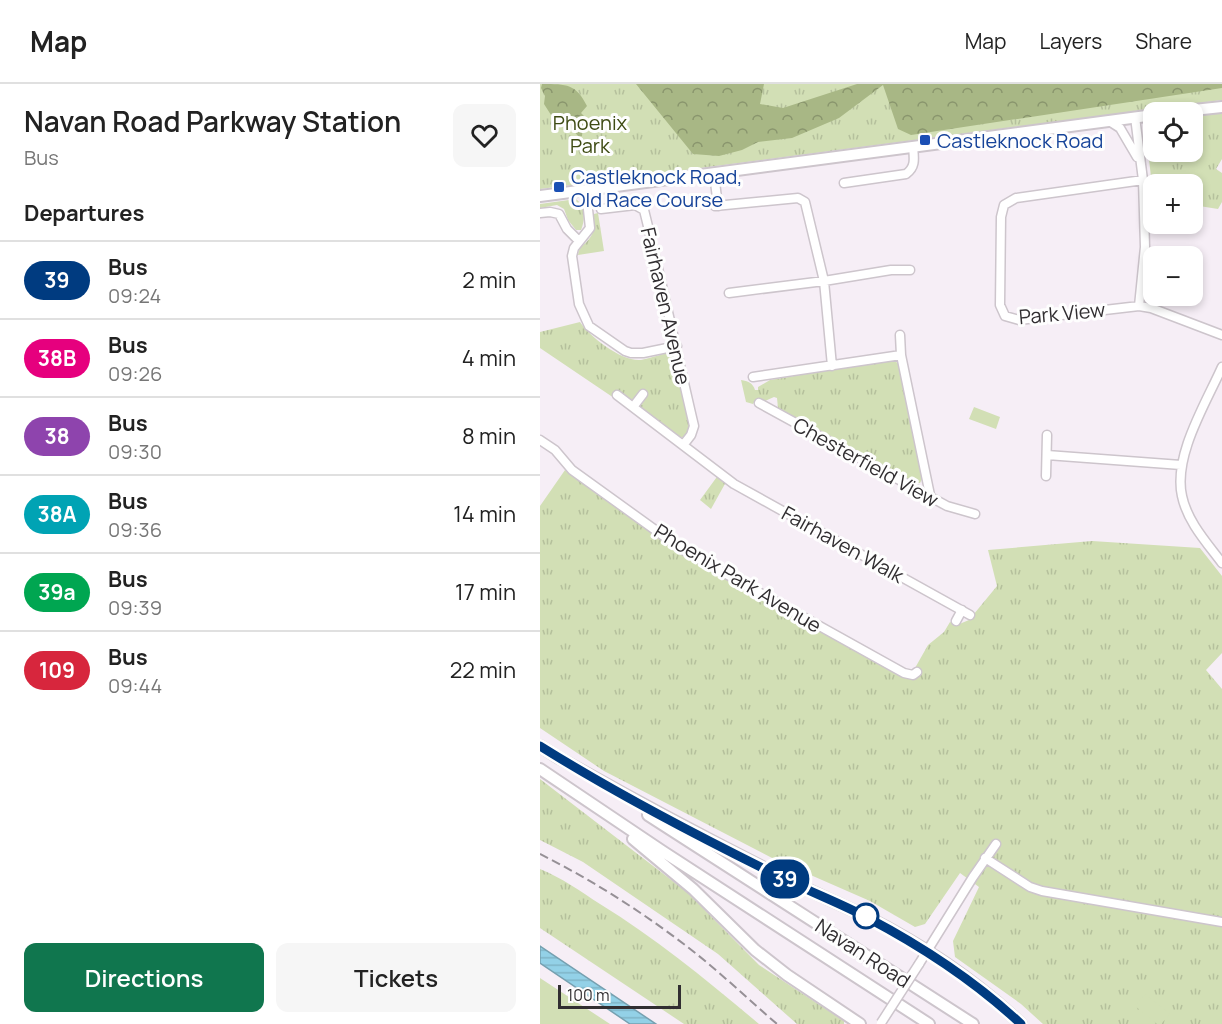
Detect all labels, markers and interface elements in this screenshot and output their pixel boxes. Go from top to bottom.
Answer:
text: Map [30,22,87,60]
text: Map [965,27,1006,55]
text: Layers [1039,27,1102,55]
text: Share [1135,27,1192,55]
text: Navan Road Parkway Station [24,102,401,140]
map controls [1143,102,1203,306]
button: locate [1143,102,1203,162]
button: heart [453,104,516,167]
park label: Phoenix Park [553,109,628,159]
place label: Castleknock Road [937,127,1103,154]
marker: Castleknock Road [918,133,932,147]
text: Bus [24,144,59,171]
place label: Castleknock Road, Old Race Course [571,163,743,213]
button: + [1143,174,1203,234]
marker: Castleknock Road, Old Race Course [552,180,566,194]
text: Departures [24,198,144,228]
street label: Fairhaven Avenue [635,225,697,387]
button: − [1143,246,1203,306]
text: Bus [108,252,148,282]
text: 2 min [462,265,516,295]
text: 39 [44,266,70,294]
text: 09:24 [108,282,161,309]
street label: Park View [1018,296,1106,330]
text: Bus [108,330,148,360]
text: 4 min [462,343,516,373]
text: 38B [38,344,76,372]
text: 09:26 [108,360,162,387]
text: Bus [108,408,148,438]
street label: Chesterfield View [789,411,943,513]
text: 8 min [462,421,516,451]
text: 38 [44,422,70,450]
text: 09:30 [108,438,162,465]
text: Bus [108,486,148,516]
text: 14 min [453,499,516,529]
street label: Fairhaven Walk [777,499,910,589]
text: 38A [37,500,77,528]
text: 09:36 [108,516,162,543]
street label: Phoenix Park Avenue [649,517,827,639]
text: Bus [108,564,148,594]
text: 17 min [455,577,516,607]
text: 39a [38,578,76,606]
text: 09:39 [108,594,162,621]
text: Bus [108,642,148,672]
text: 22 min [450,655,516,685]
text: 109 [39,656,75,684]
text: 09:44 [108,672,162,699]
line badge: 39 [758,860,812,898]
text: 39 [772,865,798,893]
unlabelled marker [853,903,879,929]
street label: Navan Road [810,912,916,994]
button: Directions [24,943,264,1012]
button: Tickets [276,943,516,1012]
scale bar [558,982,681,1010]
text: 100 m [567,984,610,1006]

